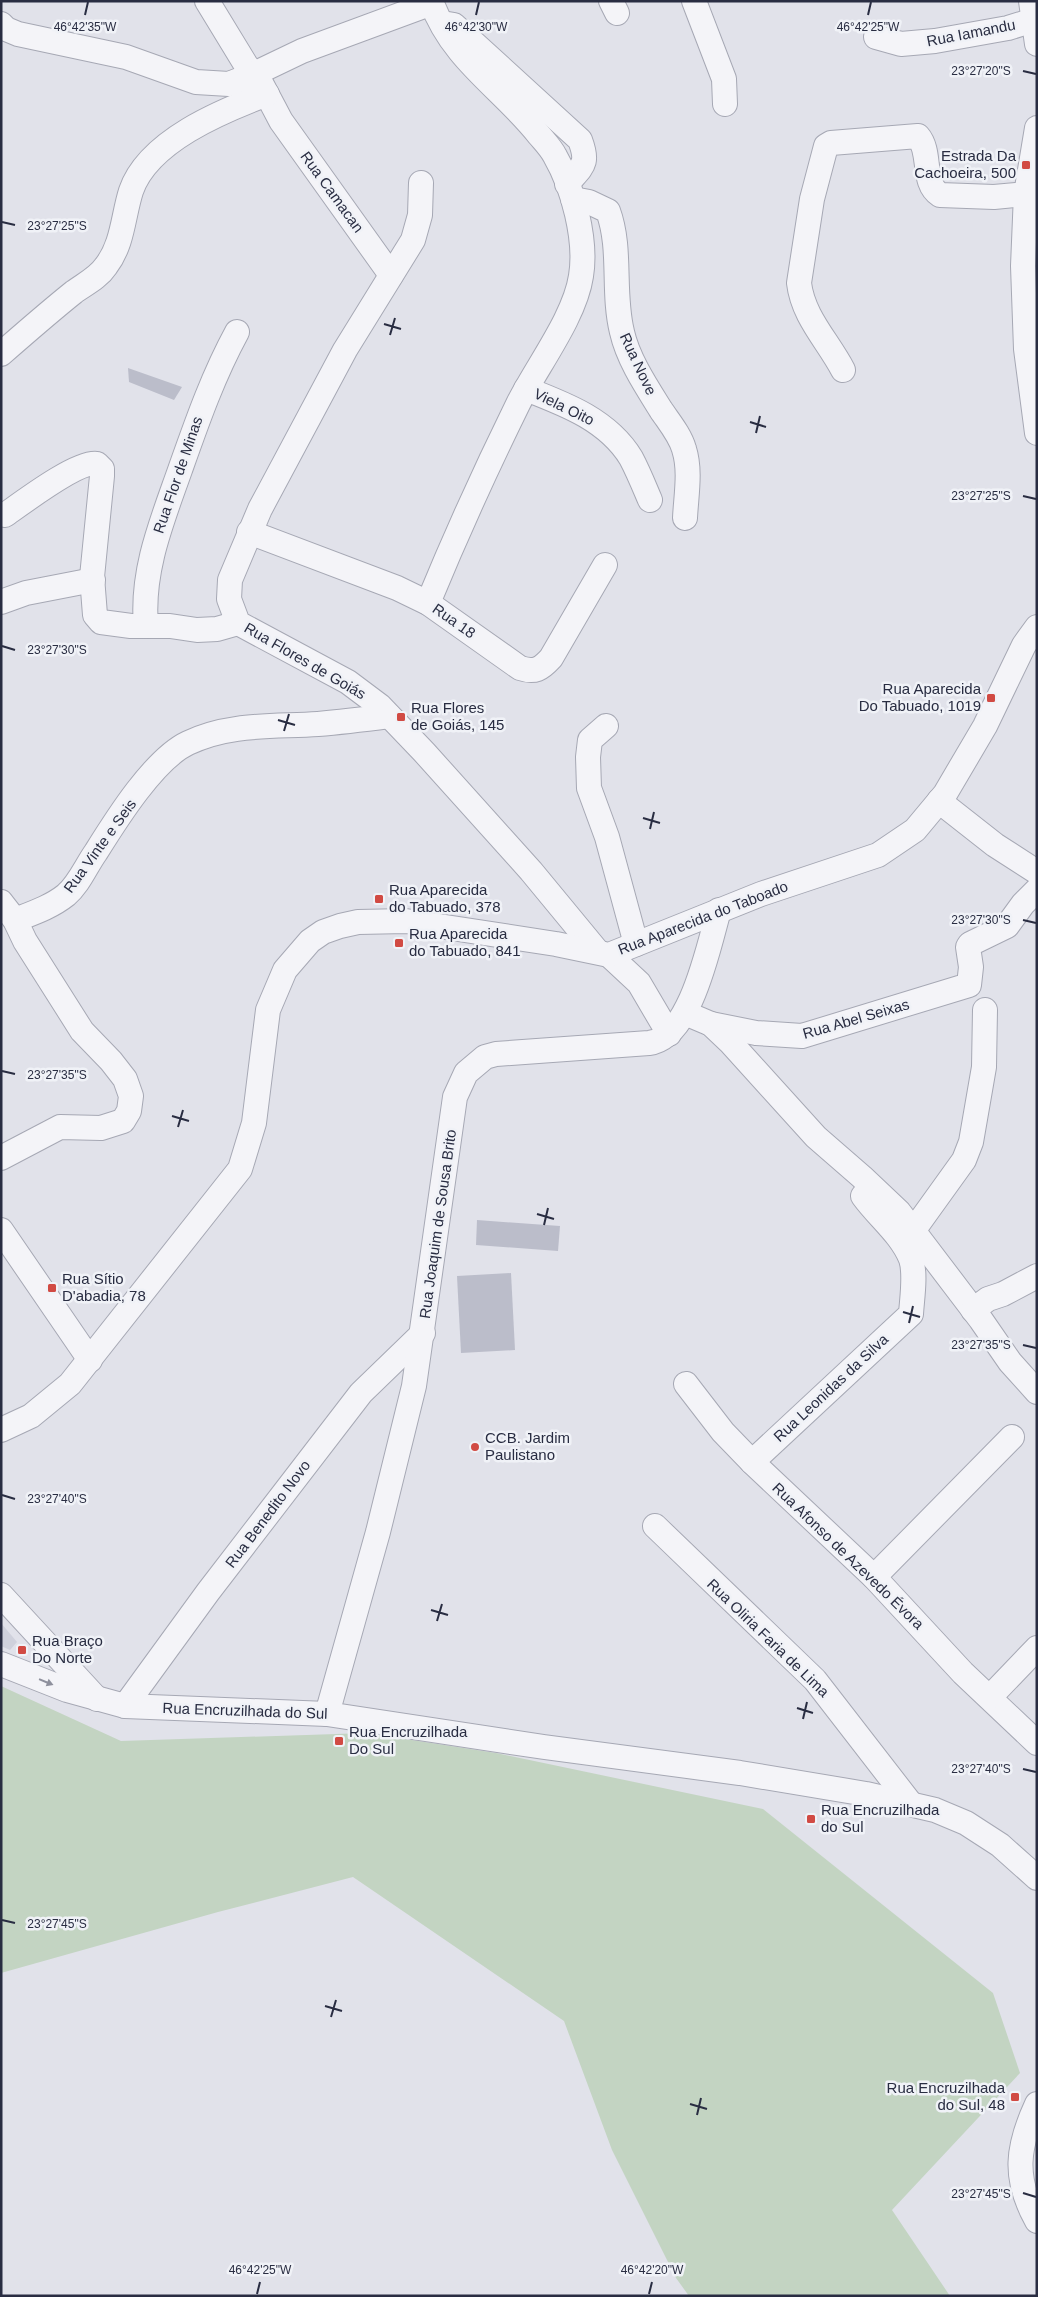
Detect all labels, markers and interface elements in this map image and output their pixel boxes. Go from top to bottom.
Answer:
street label: Rua Iamandu [925,16,1017,49]
text: 46°42'35"W [54,20,117,34]
text: 46°42'30"W [445,20,508,34]
text: 46°42'25"W [837,20,900,34]
text: 23°27'20"S [951,64,1011,78]
place label: Estrada Da Cachoeira, 500 [914,147,1017,181]
street label: Rua Camacan [297,148,367,235]
marker: Estrada Da Cachoeira, 500 [1020,159,1032,171]
text: 23°27'25"S [27,219,87,233]
street label: Rua Nove [617,330,660,398]
street label: Viela Oito [531,385,597,428]
street label: Rua Flor de Minas [150,414,206,536]
text: 23°27'25"S [951,489,1011,503]
street label: Rua 18 [430,600,479,641]
street label: Rua Flores de Goiás [241,619,369,702]
text: 23°27'30"S [27,643,87,657]
place label: Rua Aparecida Do Tabuado, 1019 [859,680,982,714]
marker: Rua Aparecida Do Tabuado, 1019 [985,692,997,704]
place label: Rua Flores de Goiás, 145 [411,699,504,733]
marker: Rua Flores de Goiás, 145 [395,711,407,723]
street label: Rua Vinte e Seis [60,796,139,896]
street label: Rua Aparecida do Taboado [615,877,790,958]
place label: Rua Aparecida do Tabuado, 378 [389,881,501,915]
marker: Rua Aparecida do Tabuado, 378 [373,893,385,905]
text: 23°27'30"S [951,913,1011,927]
place label: Rua Aparecida do Tabuado, 841 [409,925,521,959]
marker: Rua Aparecida do Tabuado, 841 [393,937,405,949]
street label: Rua Abel Seixas [801,995,911,1042]
text: 23°27'35"S [27,1068,87,1082]
street label: Rua Joaquim de Sousa Brito [416,1128,459,1320]
place label: Rua Sítio D'abadia, 78 [62,1270,146,1304]
marker: Rua Sítio D'abadia, 78 [46,1282,58,1294]
street label: Rua Leonidas da Silva [770,1330,892,1445]
text: 23°27'35"S [951,1338,1011,1352]
place label: CCB. Jardim Paulistano [485,1429,570,1463]
marker: CCB. Jardim Paulistano [469,1441,481,1453]
street label: Rua Benedito Novo [222,1457,314,1571]
street label: Rua Afonso de Azevedo Évora [769,1479,928,1633]
text: 23°27'40"S [27,1492,87,1506]
street label: Rua Oliria Faria de Lima [704,1575,833,1701]
place label: Rua Braço Do Norte [32,1632,103,1666]
marker: Rua Braço Do Norte [16,1644,28,1656]
one-way arrow [39,1679,54,1686]
street label: Rua Encruzilhada do Sul [162,1699,328,1722]
place label: Rua Encruzilhada Do Sul [349,1723,468,1757]
marker: Rua Encruzilhada Do Sul [333,1735,345,1747]
text: 23°27'40"S [951,1762,1011,1776]
place label: Rua Encruzilhada do Sul [821,1801,940,1835]
marker: Rua Encruzilhada do Sul [805,1813,817,1825]
text: 23°27'45"S [27,1917,87,1931]
place label: Rua Encruzilhada do Sul, 48 [887,2079,1006,2113]
marker: Rua Encruzilhada do Sul, 48 [1009,2091,1021,2103]
text: 23°27'45"S [951,2187,1011,2201]
text: 46°42'25"W [229,2263,292,2277]
text: 46°42'20"W [621,2263,684,2277]

